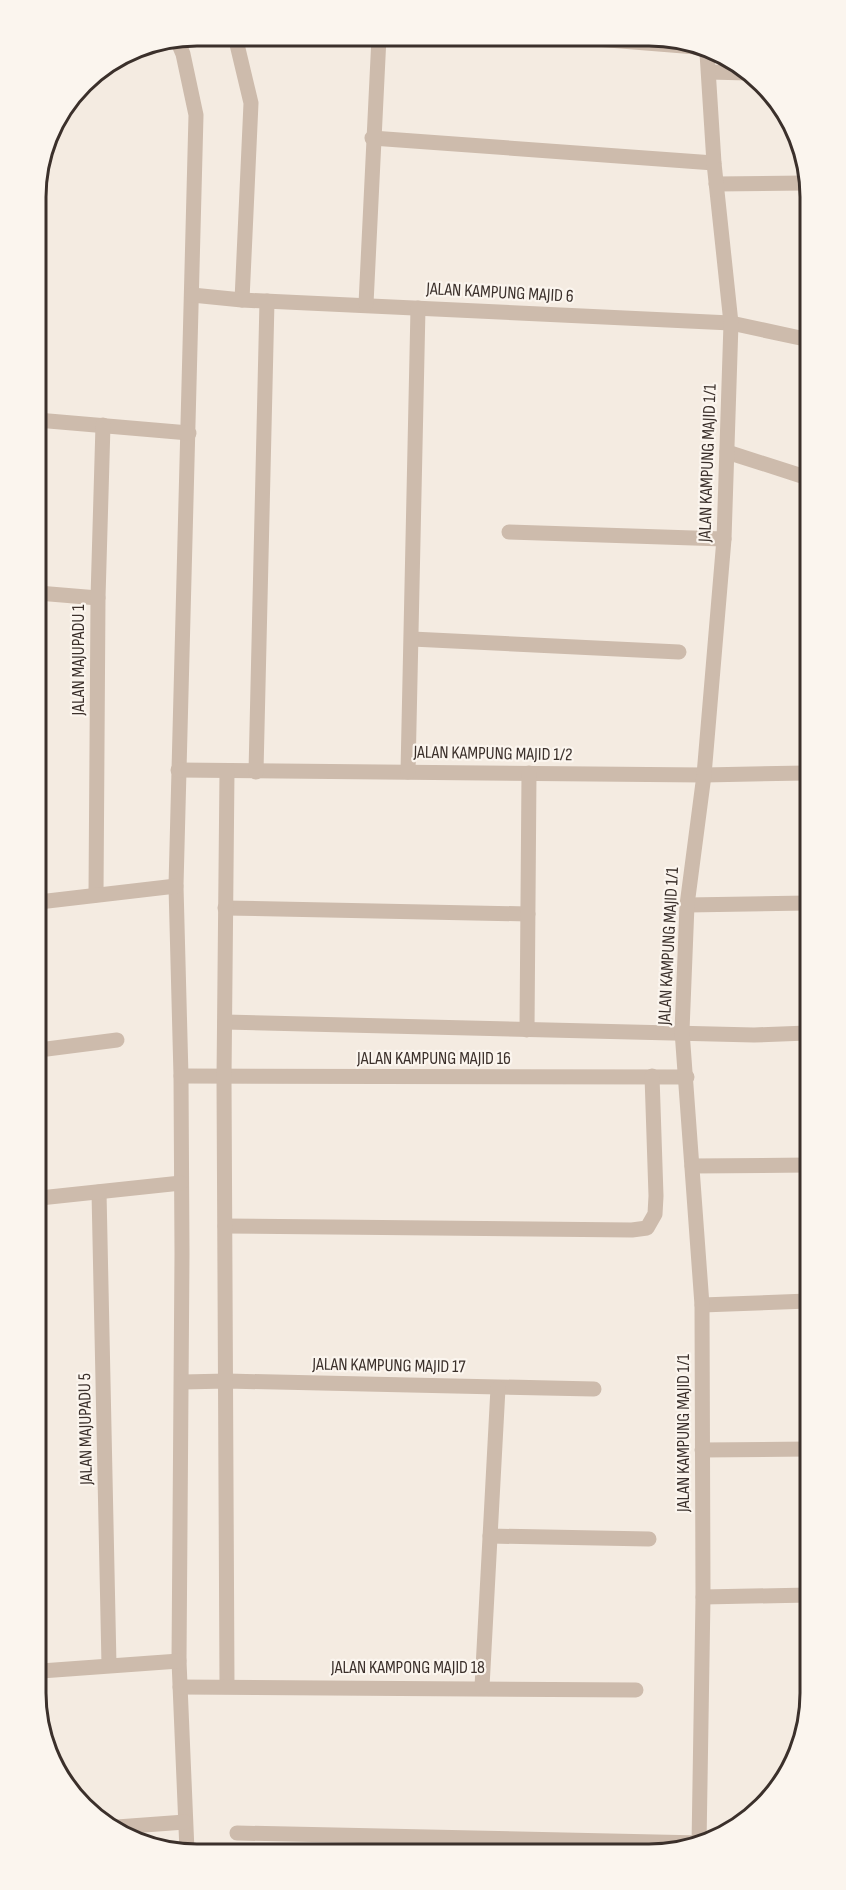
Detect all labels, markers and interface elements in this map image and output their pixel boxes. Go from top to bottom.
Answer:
street label: JALAN KAMPUNG MAJID 6 [425,278,574,307]
street label: JALAN KAMPUNG MAJID 1/1 [694,383,721,543]
street label: JALAN MAJUPADU 1 [68,604,89,717]
street label: JALAN KAMPUNG MAJID 1/2 [412,742,573,765]
street label: JALAN KAMPUNG MAJID 1/1 [654,866,683,1026]
street label: JALAN KAMPUNG MAJID 16 [356,1048,511,1069]
street label: JALAN KAMPUNG MAJID 1/1 [673,1353,694,1513]
street label: JALAN KAMPUNG MAJID 17 [311,1354,467,1377]
street label: JALAN MAJUPADU 5 [74,1373,97,1486]
street label: JALAN KAMPONG MAJID 18 [330,1657,485,1678]

